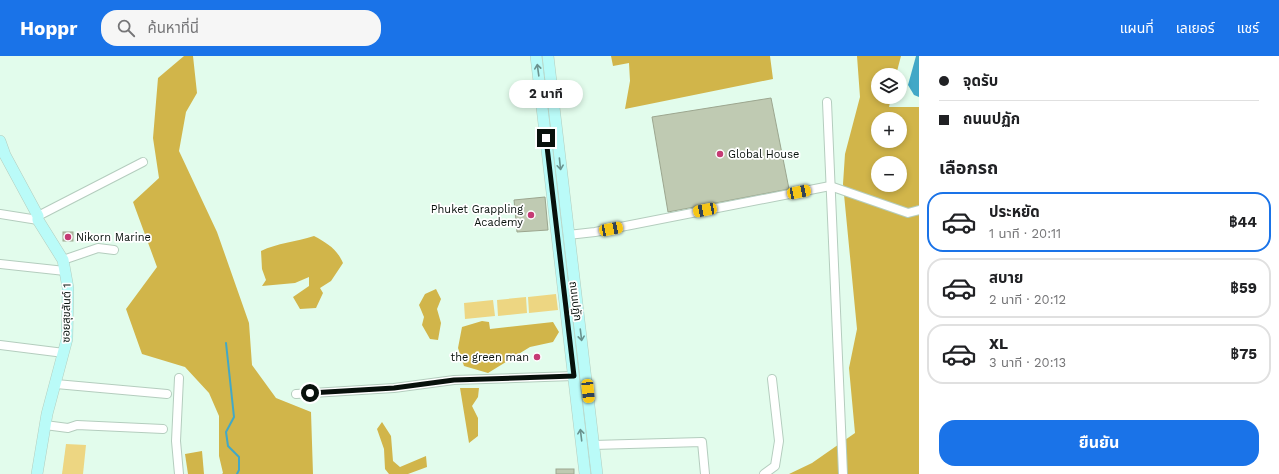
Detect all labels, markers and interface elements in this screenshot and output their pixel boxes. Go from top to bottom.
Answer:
search box [101,10,381,46]
text: Hoppr [20,17,77,40]
icon: search [115,17,137,39]
text: ค้นหาที่นี่ [147,19,199,37]
text: แผนที่ [1120,20,1154,36]
text: เลเยอร์ [1176,20,1215,36]
text: แชร์ [1237,20,1259,36]
one-way arrow [534,64,542,77]
map controls [871,68,907,192]
button: layers [871,68,907,104]
text: จุดรับ [963,72,998,90]
callout: 2 นาที [509,80,583,108]
text: 2 นาที [529,86,563,101]
text: ถนนปฏัก [963,110,1020,128]
button: + [871,112,907,148]
route end [537,129,555,147]
place label: Global House [728,148,799,161]
marker: Global House [715,149,725,159]
button: − [871,156,907,192]
one-way arrow [557,157,564,170]
text: เลือกรถ [939,157,998,178]
car [786,184,812,200]
car [692,202,718,218]
place label: Phuket Grappling Academy [431,203,523,229]
text: ประหยัด [989,203,1040,221]
icon: car [941,204,977,240]
marker: Phuket Grappling Academy [526,210,536,220]
text: ฿44 [1229,213,1257,231]
car [598,221,624,237]
text: 1 นาที · 20:11 [989,226,1061,241]
place label: Nikorn Marine [76,231,151,244]
marker: Nikorn Marine [63,232,73,242]
text: สบาย [989,269,1023,287]
icon: car [941,270,977,306]
text: ฿59 [1230,279,1257,297]
street label: ถนนปฏัก [567,280,584,322]
street label: ซอยสุขสันต์ 1 [59,283,74,343]
text: 2 นาที · 20:12 [989,292,1066,307]
one-way arrow [577,328,585,341]
text: XL [989,335,1008,353]
icon: car [941,336,977,372]
text: ฿75 [1231,345,1257,363]
place label: the green man [451,351,529,364]
marker: the green man [532,352,542,362]
text: 3 นาที · 20:13 [989,355,1066,370]
car [581,378,595,404]
route start [301,384,319,402]
button: ยืนยัน [939,420,1259,466]
one-way arrow [577,429,585,442]

